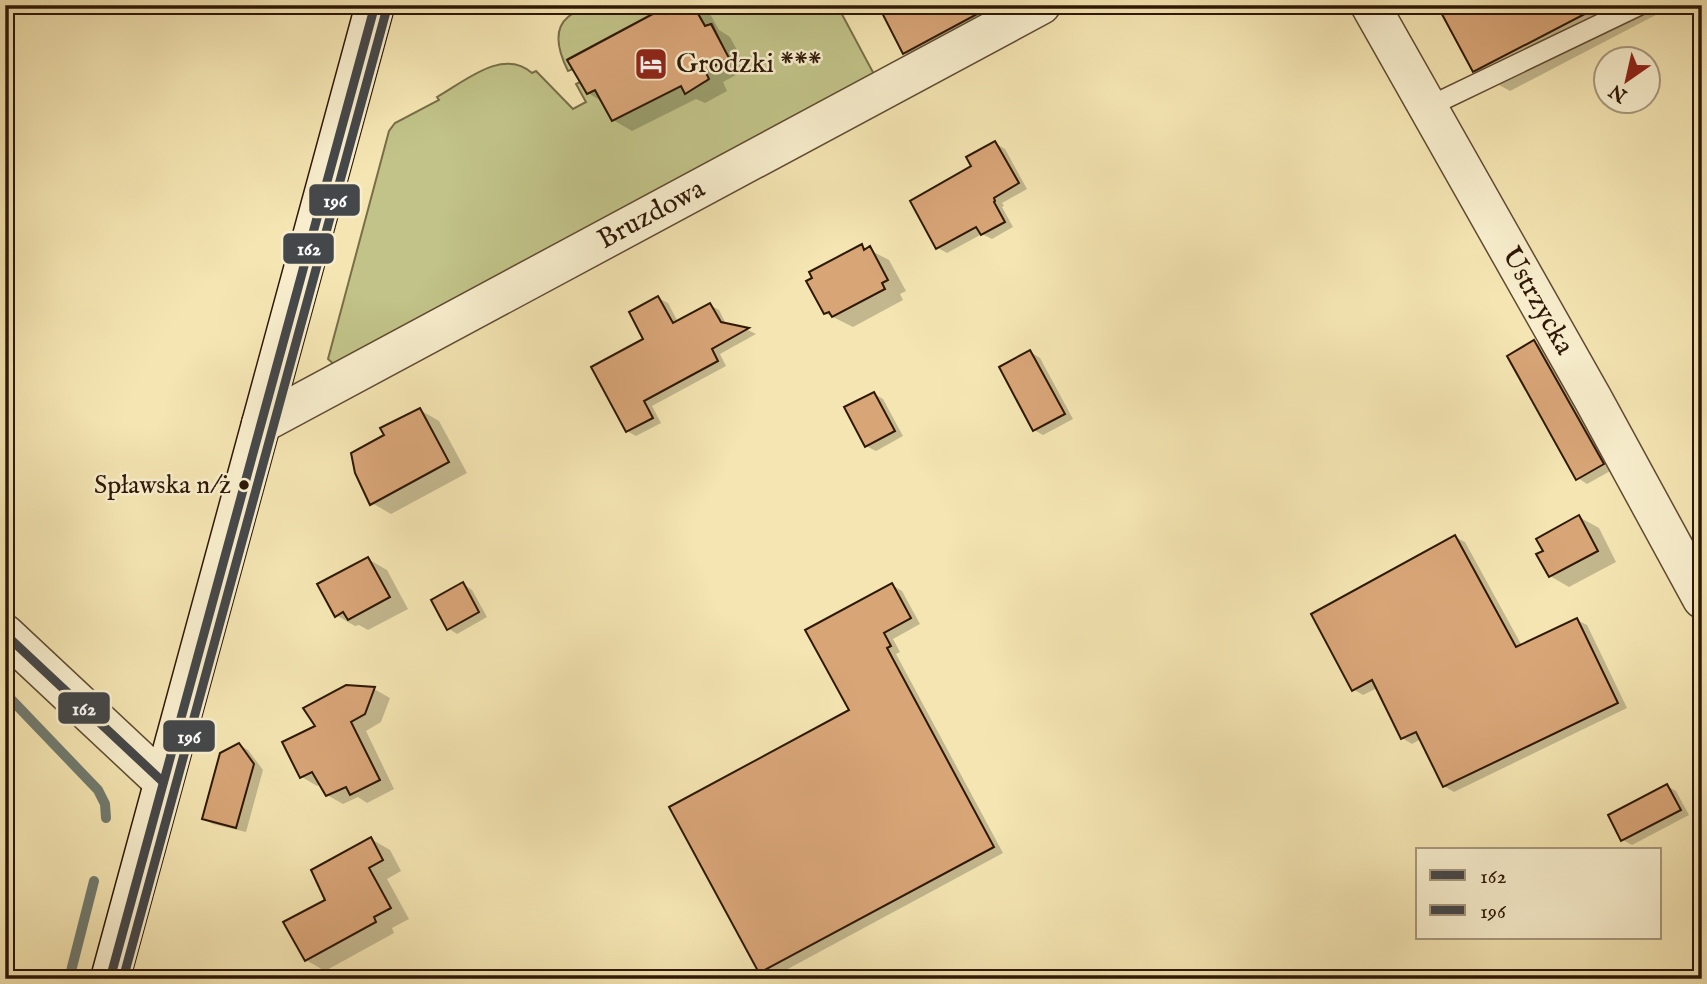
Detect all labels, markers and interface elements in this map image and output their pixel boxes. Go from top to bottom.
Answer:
hotel icon: Grodzki *** [632,45,670,83]
north arrow [1592,46,1662,116]
place label: Grodzki *** [676,47,822,82]
text: N [1605,78,1633,108]
street label: Bruzdowa [592,171,712,257]
line badge: 196 [308,183,361,217]
text: 196 [323,190,348,214]
line badge: 162 [282,232,335,265]
text: 162 [297,238,321,262]
street label: Ustrzycka [1493,241,1582,362]
place label: Spławska n/ż [94,469,231,502]
marker: Spławska n/ż [237,478,251,492]
line badge: 162 [57,691,111,725]
text: 162 [72,698,96,722]
line badge: 196 [162,719,216,753]
text: 196 [177,726,202,750]
legend [1416,848,1662,939]
text: 162 [1480,864,1507,891]
text: 196 [1480,899,1507,926]

